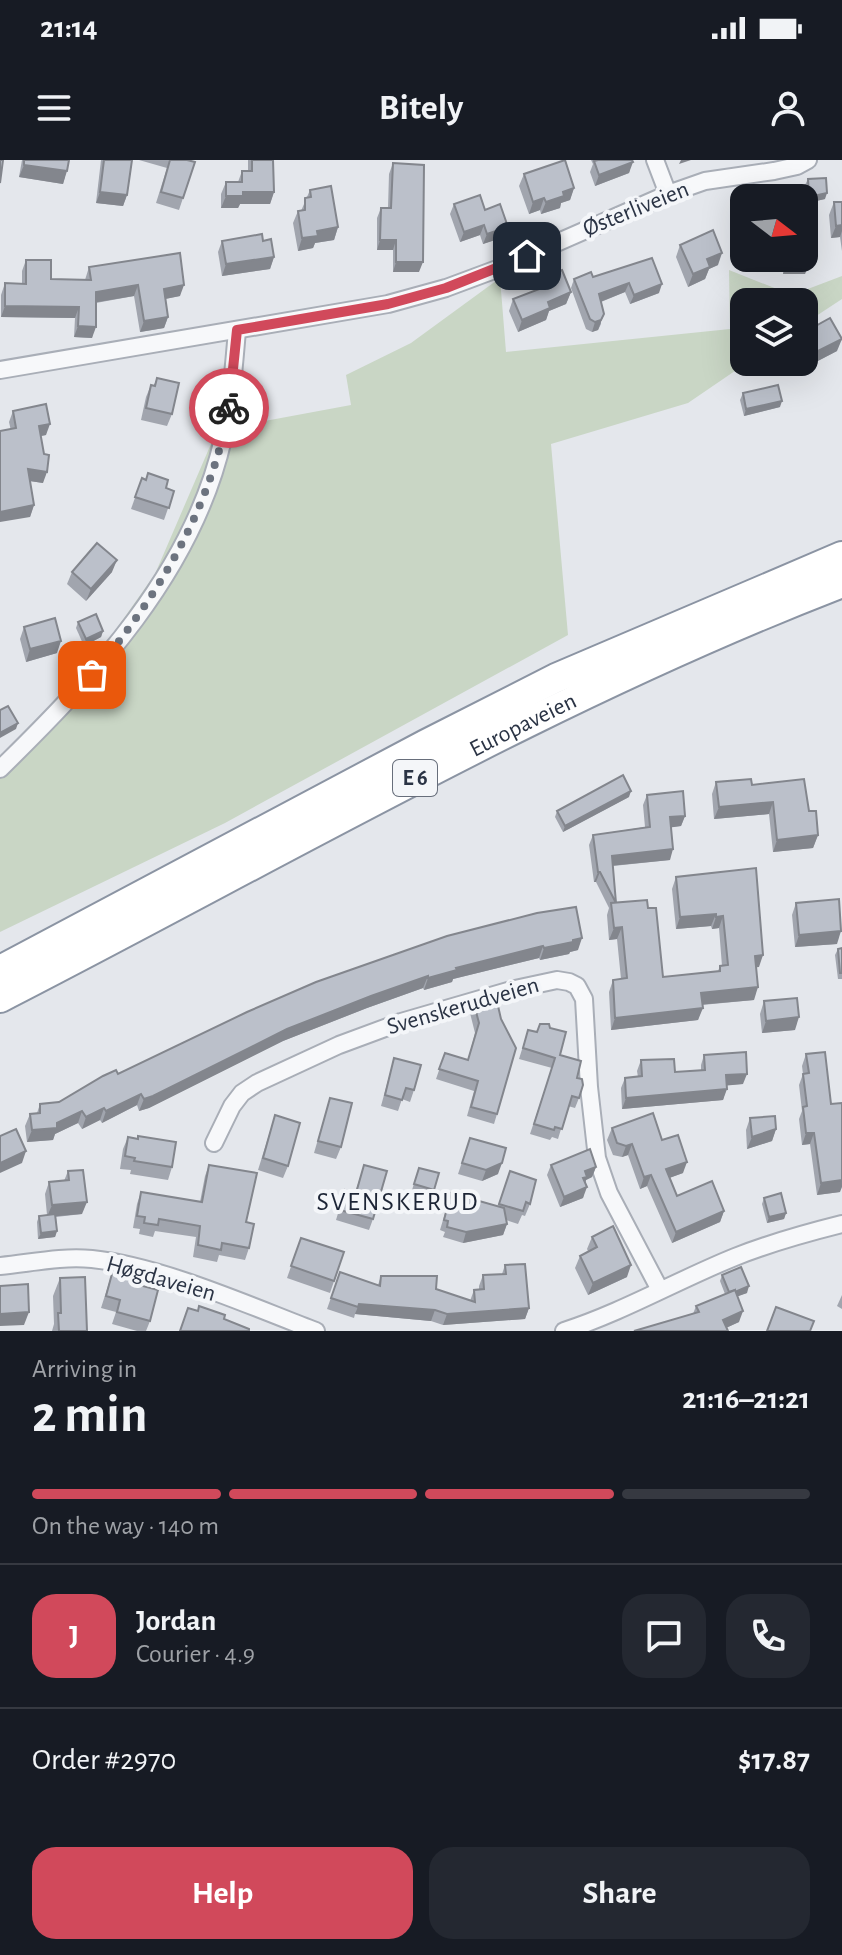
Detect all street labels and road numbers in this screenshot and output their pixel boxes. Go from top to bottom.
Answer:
street label: Østerliveien [580,177,692,241]
street label: Europaveien [466,689,580,762]
road number: E 6 [393,760,437,796]
street label: Svenskerudveien [384,973,542,1039]
street label: Høgdaveien [103,1252,219,1306]

